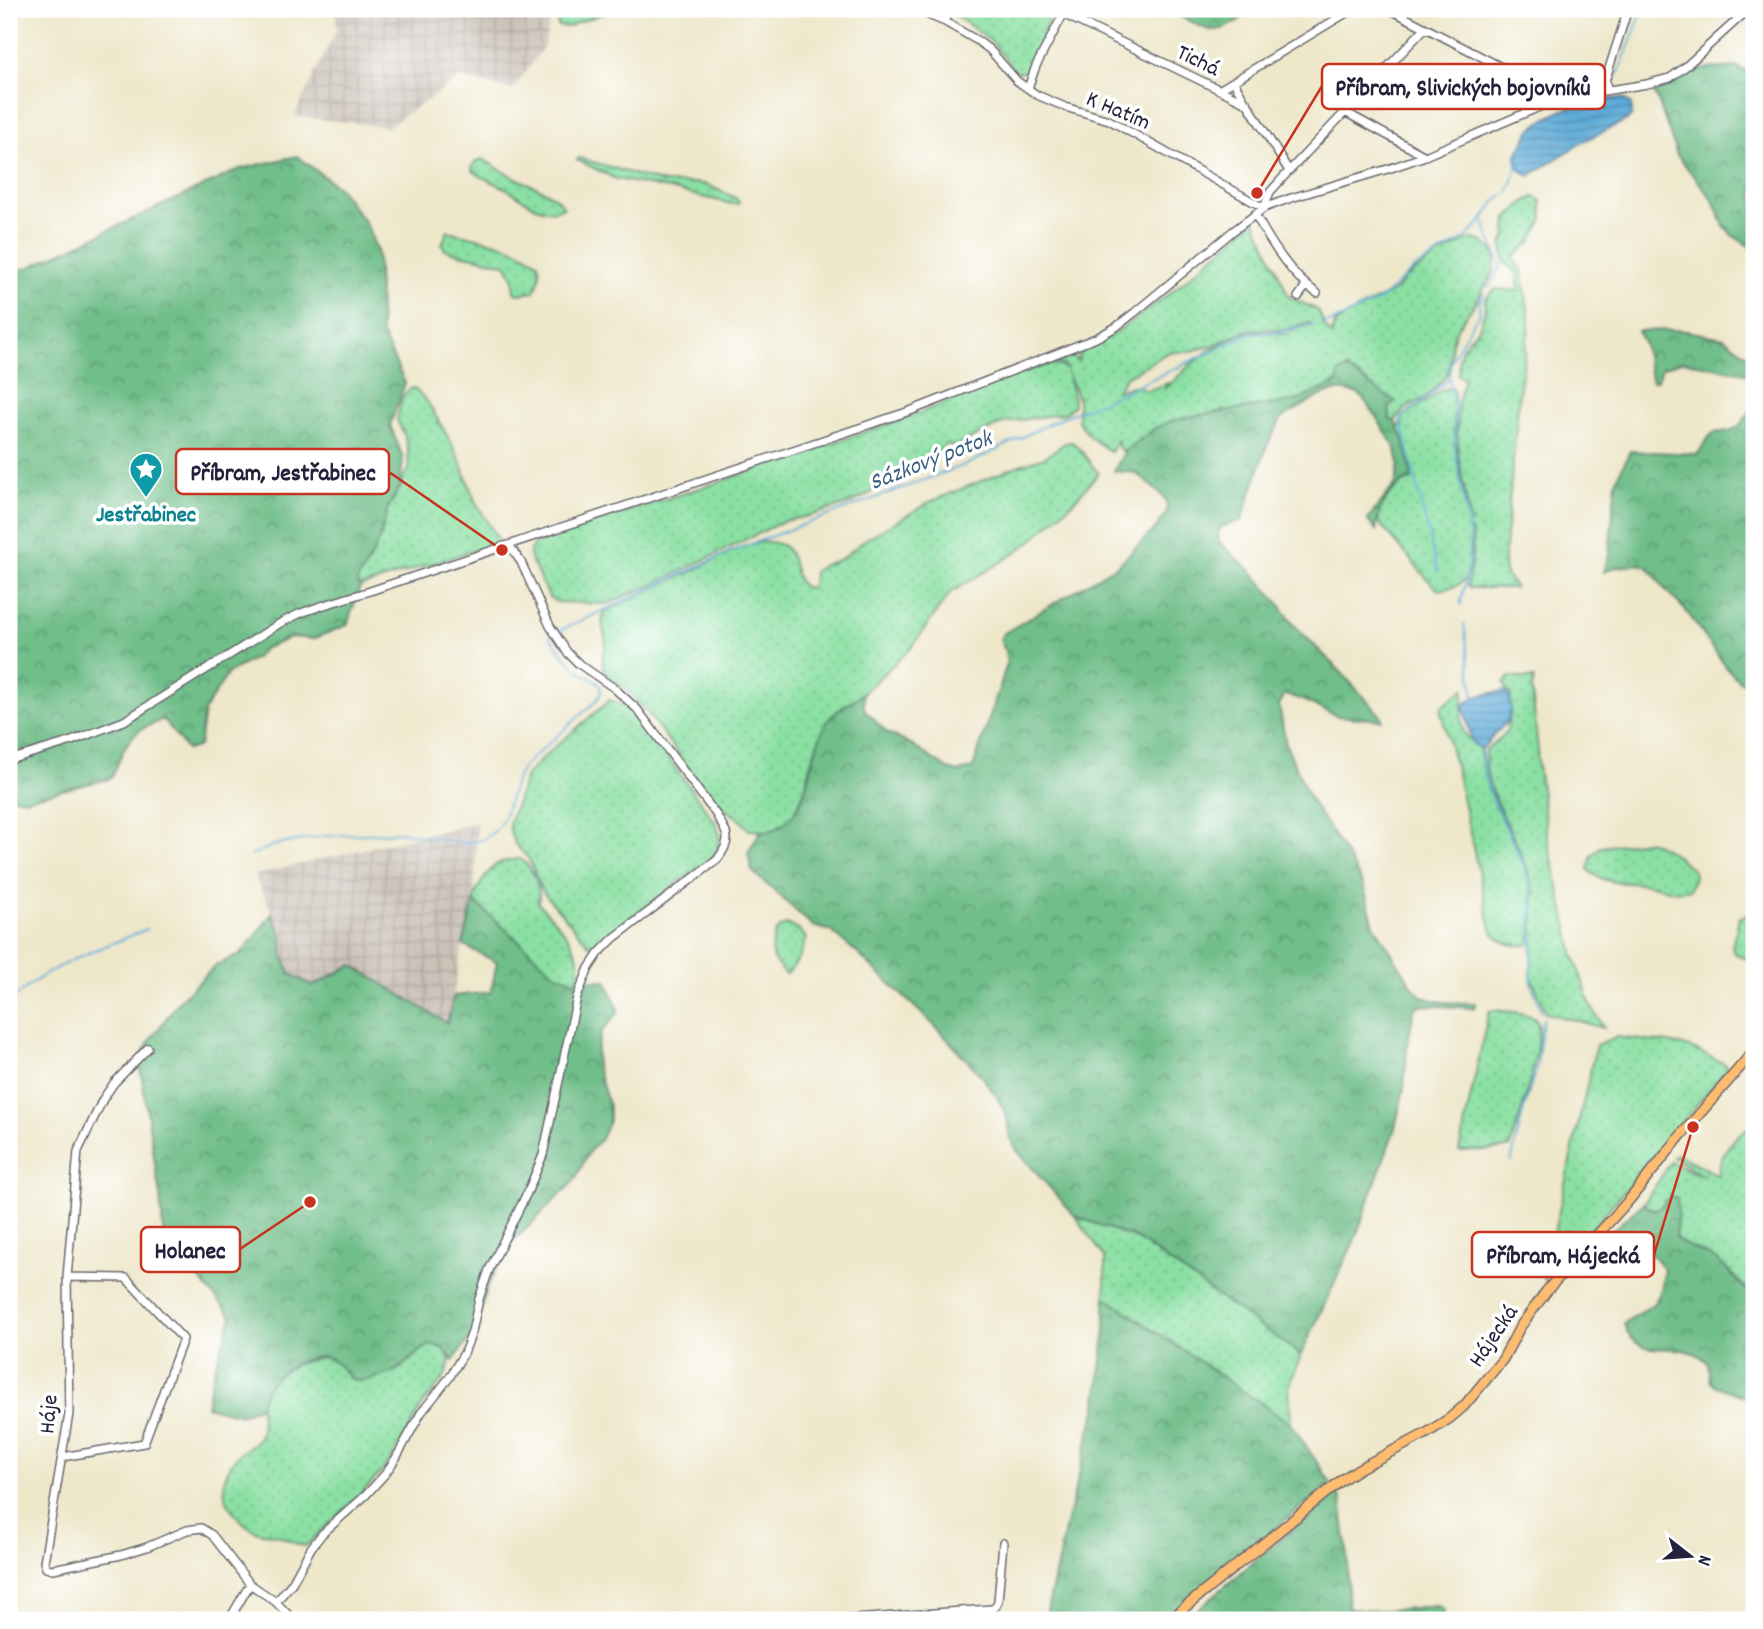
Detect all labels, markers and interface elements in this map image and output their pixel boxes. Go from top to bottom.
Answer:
street label: Tichá [1170,38,1225,87]
callout: Příbram, Slivických bojovníků [1322,64,1605,109]
text: Příbram, Slivických bojovníků [1335,73,1591,107]
street label: K Hatím [1080,84,1155,140]
water label: Sázkový potok [865,422,999,501]
callout: Příbram, Jestřabinec [176,449,389,494]
place icon: Jestřabinec [127,450,165,499]
text: Příbram, Jestřabinec [190,458,376,492]
place label: Jestřabinec [96,500,196,533]
callout: Holanec [141,1227,240,1272]
callout: Příbram, Hájecká [1472,1232,1654,1277]
text: Holanec [154,1236,226,1270]
text: Příbram, Hájecká [1486,1241,1641,1275]
street label: Hájecká [1462,1298,1528,1375]
street label: Háje [32,1393,69,1435]
north arrow [1654,1520,1724,1590]
text: N [1689,1552,1717,1568]

